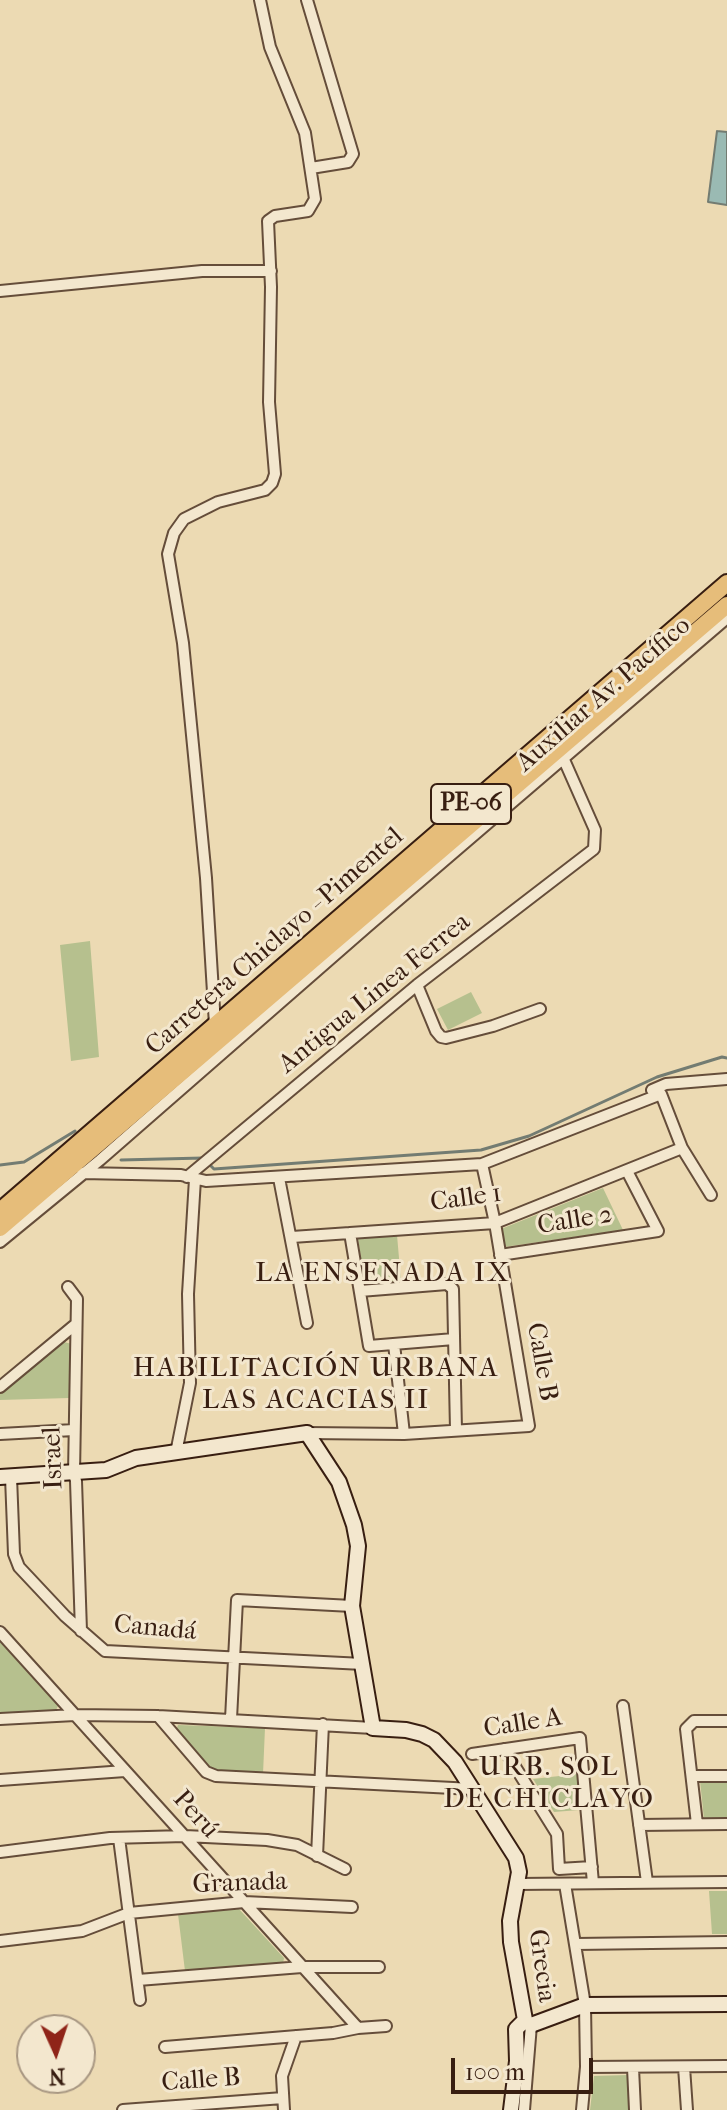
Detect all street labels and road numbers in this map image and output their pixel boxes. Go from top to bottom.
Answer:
street label: Auxiliar Av. Pacífico [510,611,698,779]
road number: PE-06 [431,784,511,824]
street label: Carretera Chiclayo - Pimentel [140,822,410,1062]
street label: Antigua Linea Ferrea [273,907,477,1081]
street label: Calle 1 [428,1179,504,1219]
street label: Calle 2 [535,1200,615,1242]
street label: Calle B [519,1320,563,1404]
street label: Israel [37,1426,71,1490]
street label: Canadá [112,1610,198,1648]
street label: Calle A [482,1702,564,1746]
street label: Perú [165,1785,225,1845]
street label: Granada [192,1867,288,1901]
street label: Grecia [520,1928,562,2004]
street label: Calle B [160,2063,242,2099]

